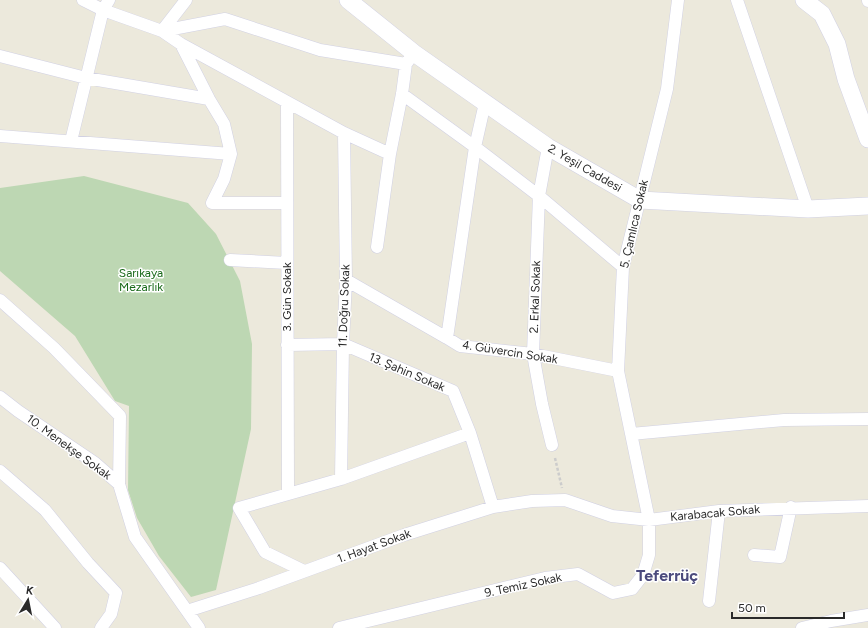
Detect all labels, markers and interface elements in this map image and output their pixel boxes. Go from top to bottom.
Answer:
street label: 2. Yeşil Caddesi [546,141,624,195]
street label: 5. Çamlıca Sokak [617,178,651,270]
street label: 2. Erkal Sokak [527,260,543,334]
street label: 3. Gün Sokak [280,262,294,332]
street label: 11. Doğru Sokak [336,264,352,348]
park label: Sarıkaya Mezarlık [119,266,163,294]
street label: 4. Güvercin Sokak [461,338,559,366]
street label: 13. Şahin Sokak [367,350,447,394]
street label: 10. Menekşe Sokak [24,412,114,482]
street label: Karabacak Sokak [670,502,761,524]
street label: 1. Hayat Sokak [335,526,413,566]
district label: Teferrüç [636,566,698,585]
street label: 9. Temiz Sokak [483,570,563,600]
north arrow [8,580,48,620]
text: K [25,584,35,598]
scale bar [732,594,844,620]
text: 50 m [738,601,766,615]

